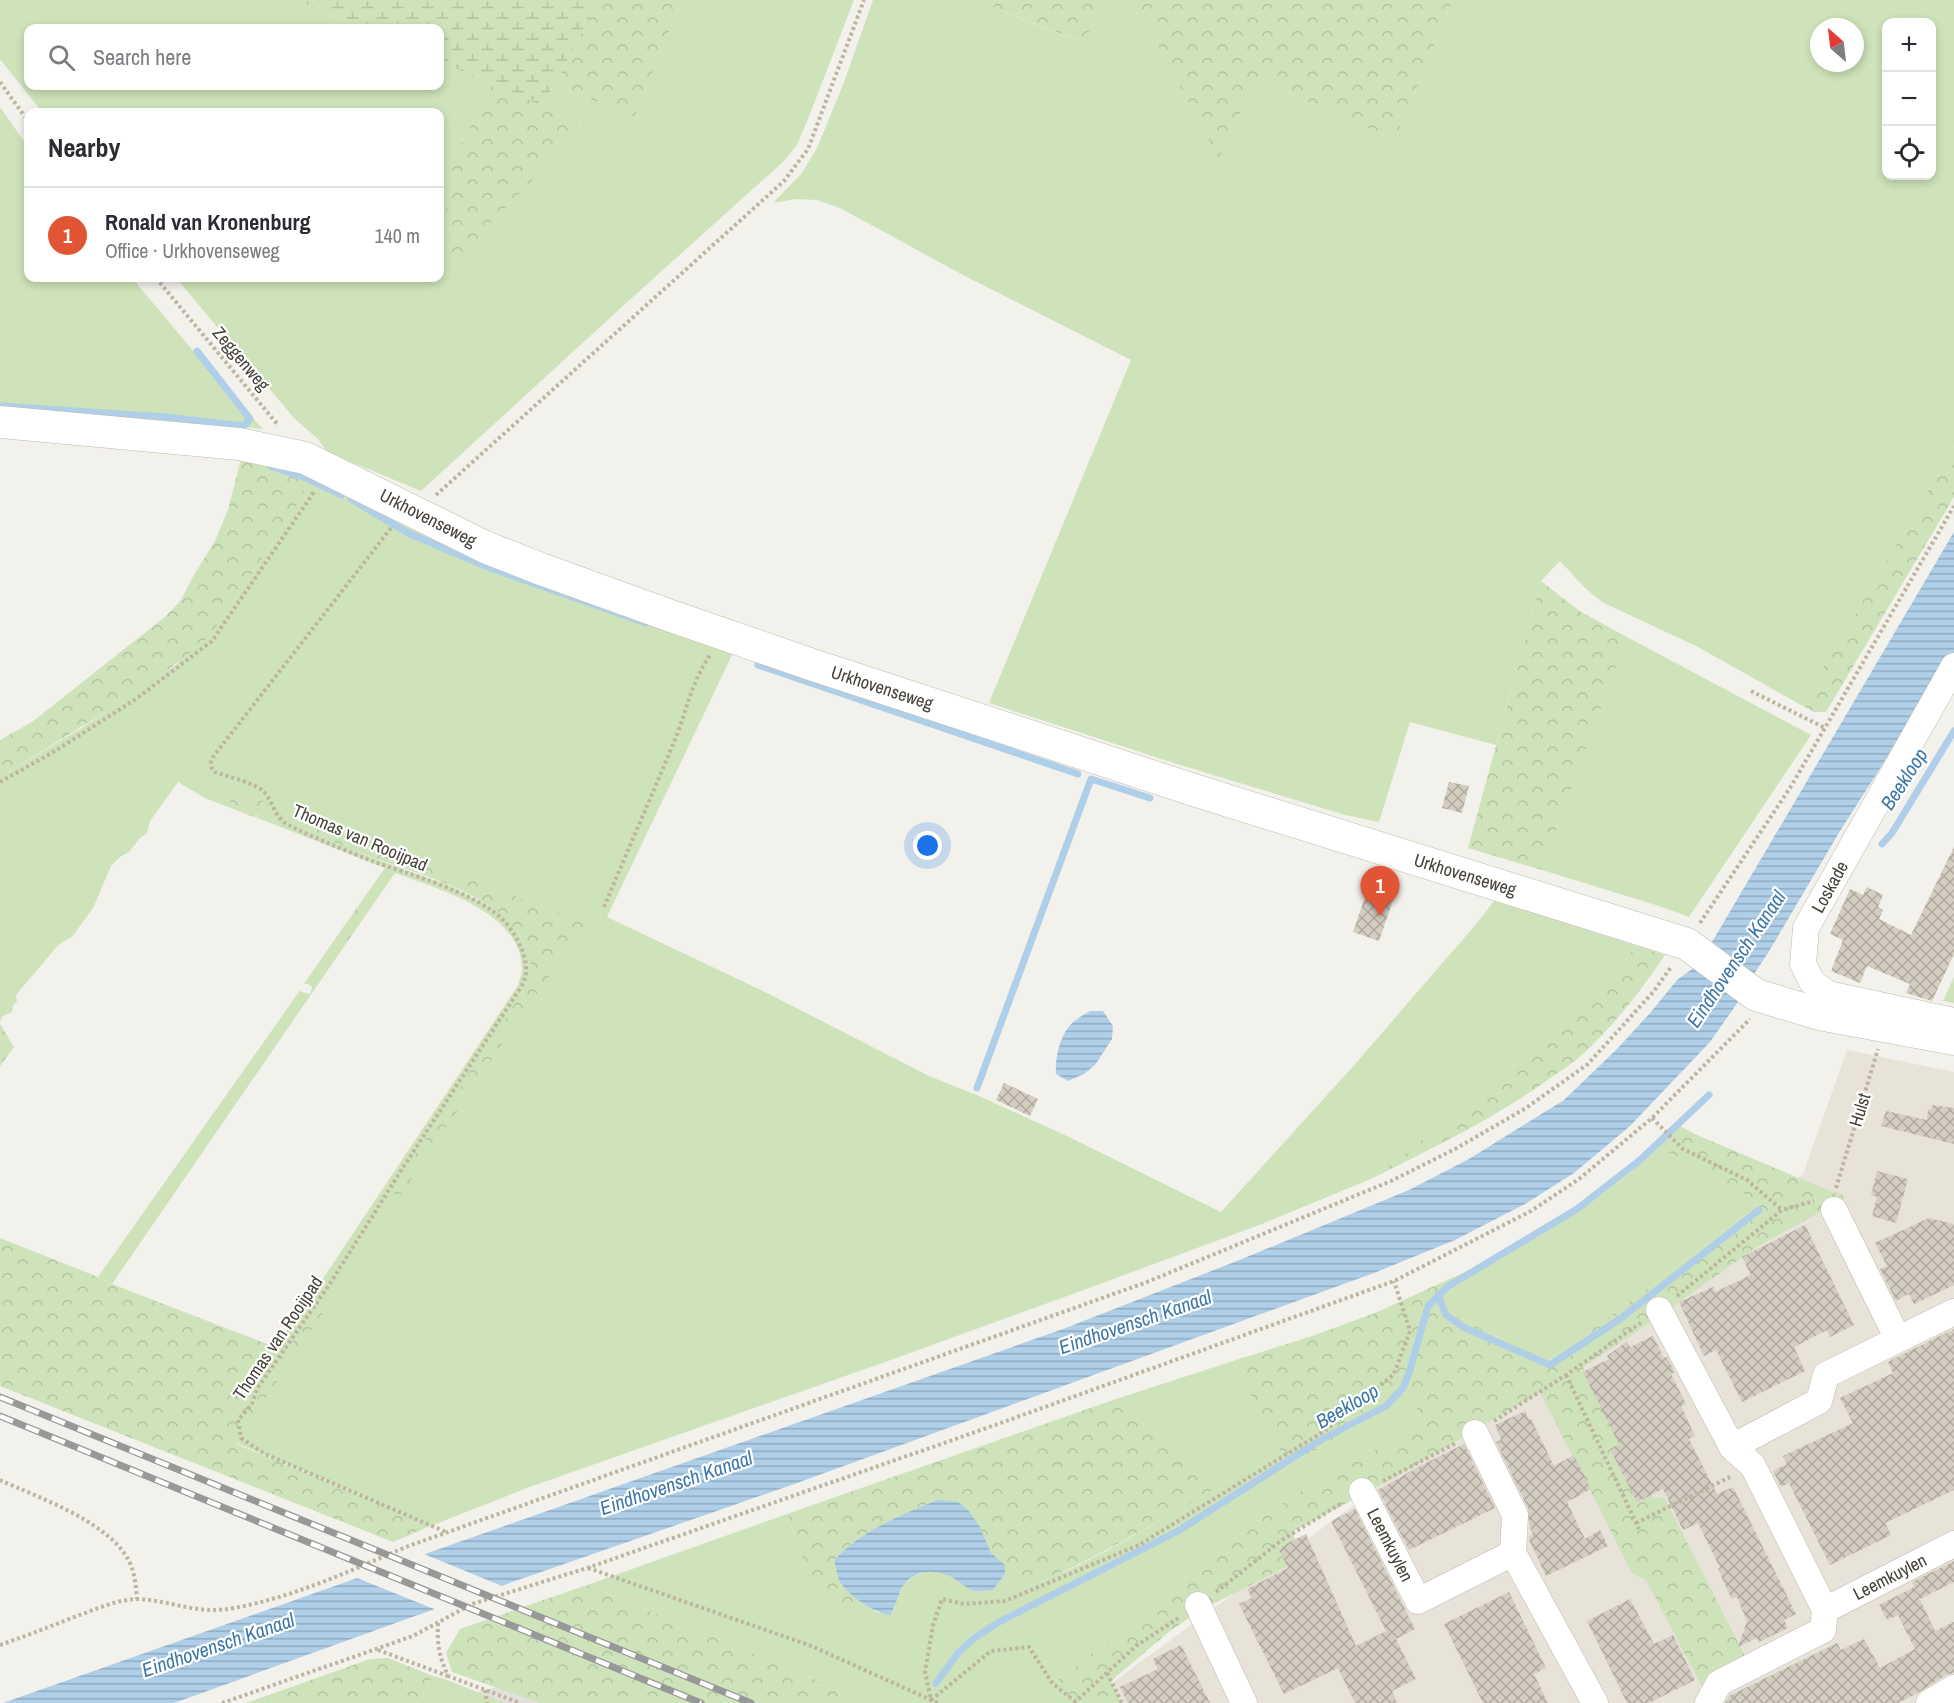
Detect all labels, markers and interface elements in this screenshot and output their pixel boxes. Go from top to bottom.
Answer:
north arrow [1810,18,1864,72]
map controls [1882,18,1936,180]
button: + [1882,18,1936,72]
search box [24,24,444,90]
icon: search [45,41,78,74]
text: Search here [93,42,191,72]
button: − [1882,72,1936,126]
button: locate [1882,126,1936,180]
text: Nearby [48,130,120,165]
text: Ronald van Kronenburg [105,207,310,237]
text: 1 [63,222,72,249]
text: 140 m [374,222,420,249]
text: Office · Urkhovenseweg [105,237,280,264]
street label: Zeggenweg [207,321,276,397]
street label: Urkhovenseweg [375,482,482,553]
street label: Urkhovenseweg [828,659,937,716]
water label: Beekloop [1874,743,1934,815]
street label: Thomas van Rooijpad [289,798,432,877]
your location [913,831,942,860]
street label: Urkhovenseweg [1411,847,1520,902]
street label: Loskade [1805,856,1854,917]
pin: 1 [1360,866,1400,916]
water label: Eindhovensch Kanaal [1680,885,1792,1032]
street label: Hulst [1843,1090,1876,1130]
street label: Thomas van Rooijpad [227,1271,328,1405]
water label: Eindhovensch Kanaal [1055,1283,1215,1360]
water label: Beekloop [1310,1377,1383,1434]
water label: Eindhovensch Kanaal [596,1444,756,1521]
street label: Leemkuylen [1361,1504,1420,1586]
street label: Leemkuylen [1849,1547,1931,1606]
water label: Eindhovensch Kanaal [138,1606,298,1683]

